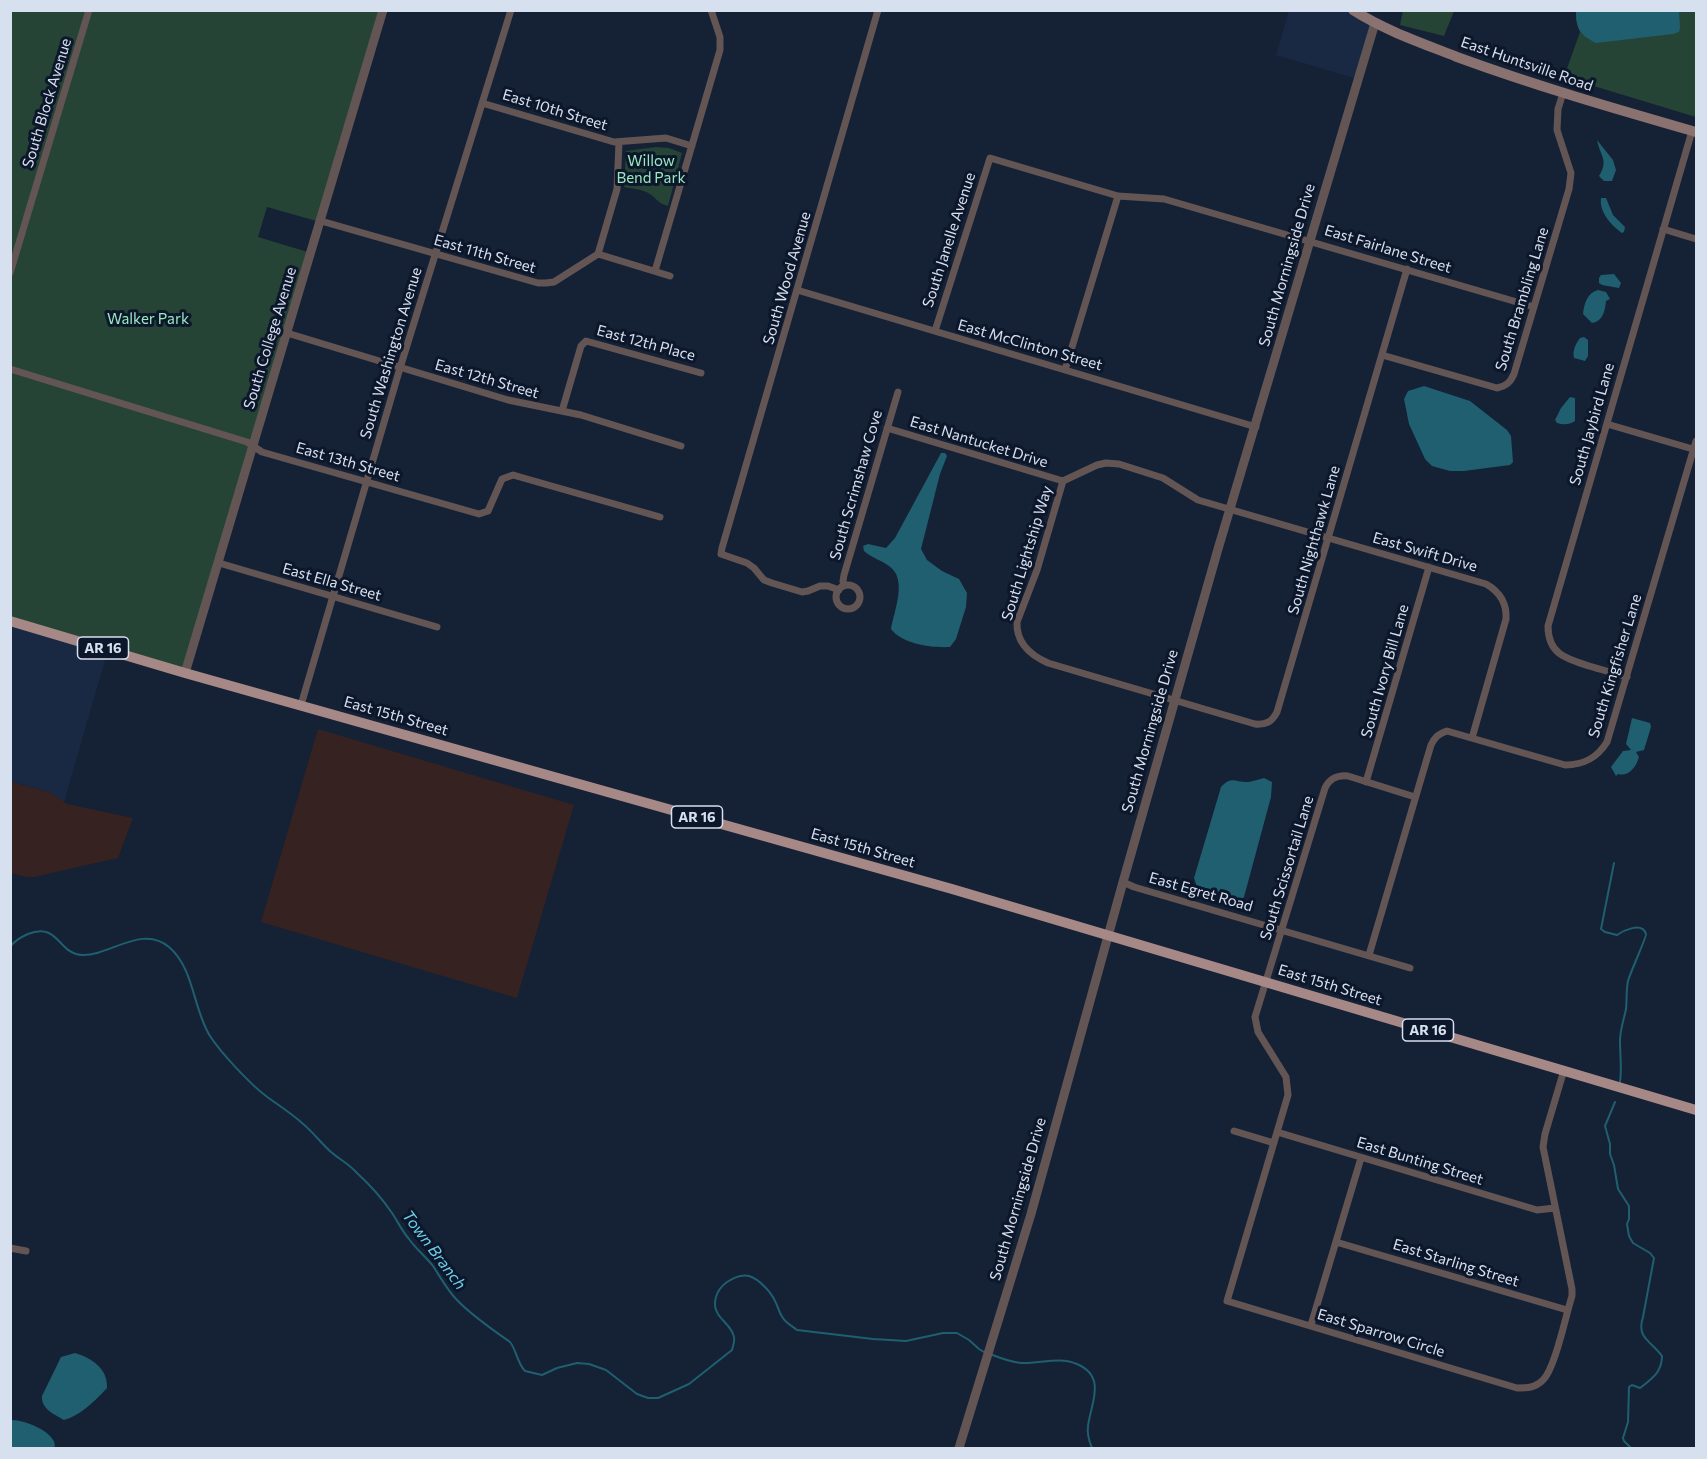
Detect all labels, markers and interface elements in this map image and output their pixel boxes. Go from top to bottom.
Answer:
street label: East Huntsville Road [1459,33,1595,95]
street label: South Block Avenue [19,36,75,170]
street label: East 10th Street [500,85,610,135]
park label: Willow Bend Park [616,152,686,187]
street label: South Janelle Avenue [919,170,979,310]
street label: South Morningside Drive [1255,181,1319,349]
street label: South Wood Avenue [759,209,815,347]
street label: East Fairlane Street [1322,221,1454,277]
street label: South Brambling Lane [1492,225,1552,373]
street label: East 11th Street [432,231,538,277]
street label: South College Avenue [240,265,300,411]
street label: South Washington Avenue [356,265,426,441]
park label: Walker Park [107,310,189,328]
street label: East McClinton Street [956,316,1104,374]
street label: East 12th Place [595,321,697,365]
street label: East 12th Street [433,356,541,402]
street label: South Jaybird Lane [1566,361,1618,487]
street label: South Scrimshaw Cove [826,408,886,562]
street label: East Nantucket Drive [908,412,1050,472]
street label: East 13th Street [294,439,402,485]
street label: South Nighthawk Lane [1284,463,1344,617]
street label: South Lightship Way [998,483,1056,623]
street label: East Swift Drive [1371,528,1479,576]
street label: East Ella Street [280,559,384,605]
street label: South Kingfisher Lane [1585,592,1645,740]
street label: South Ivory Bill Lane [1357,602,1413,740]
road number: AR 16 [78,637,128,659]
street label: South Morningside Drive [1118,647,1182,815]
street label: East 15th Street [342,693,450,739]
street label: South Scissortail Lane [1256,794,1318,942]
road number: AR 16 [672,806,722,828]
street label: East 15th Street [809,825,917,871]
street label: East Egret Road [1147,869,1255,915]
street label: East 15th Street [1276,961,1384,1009]
road number: AR 16 [1402,1019,1454,1041]
street label: South Morningside Drive [986,1115,1050,1283]
street label: East Bunting Street [1355,1133,1485,1189]
water label: Town Branch [398,1207,470,1293]
street label: East Starling Street [1391,1235,1521,1291]
street label: East Sparrow Circle [1315,1305,1447,1361]

